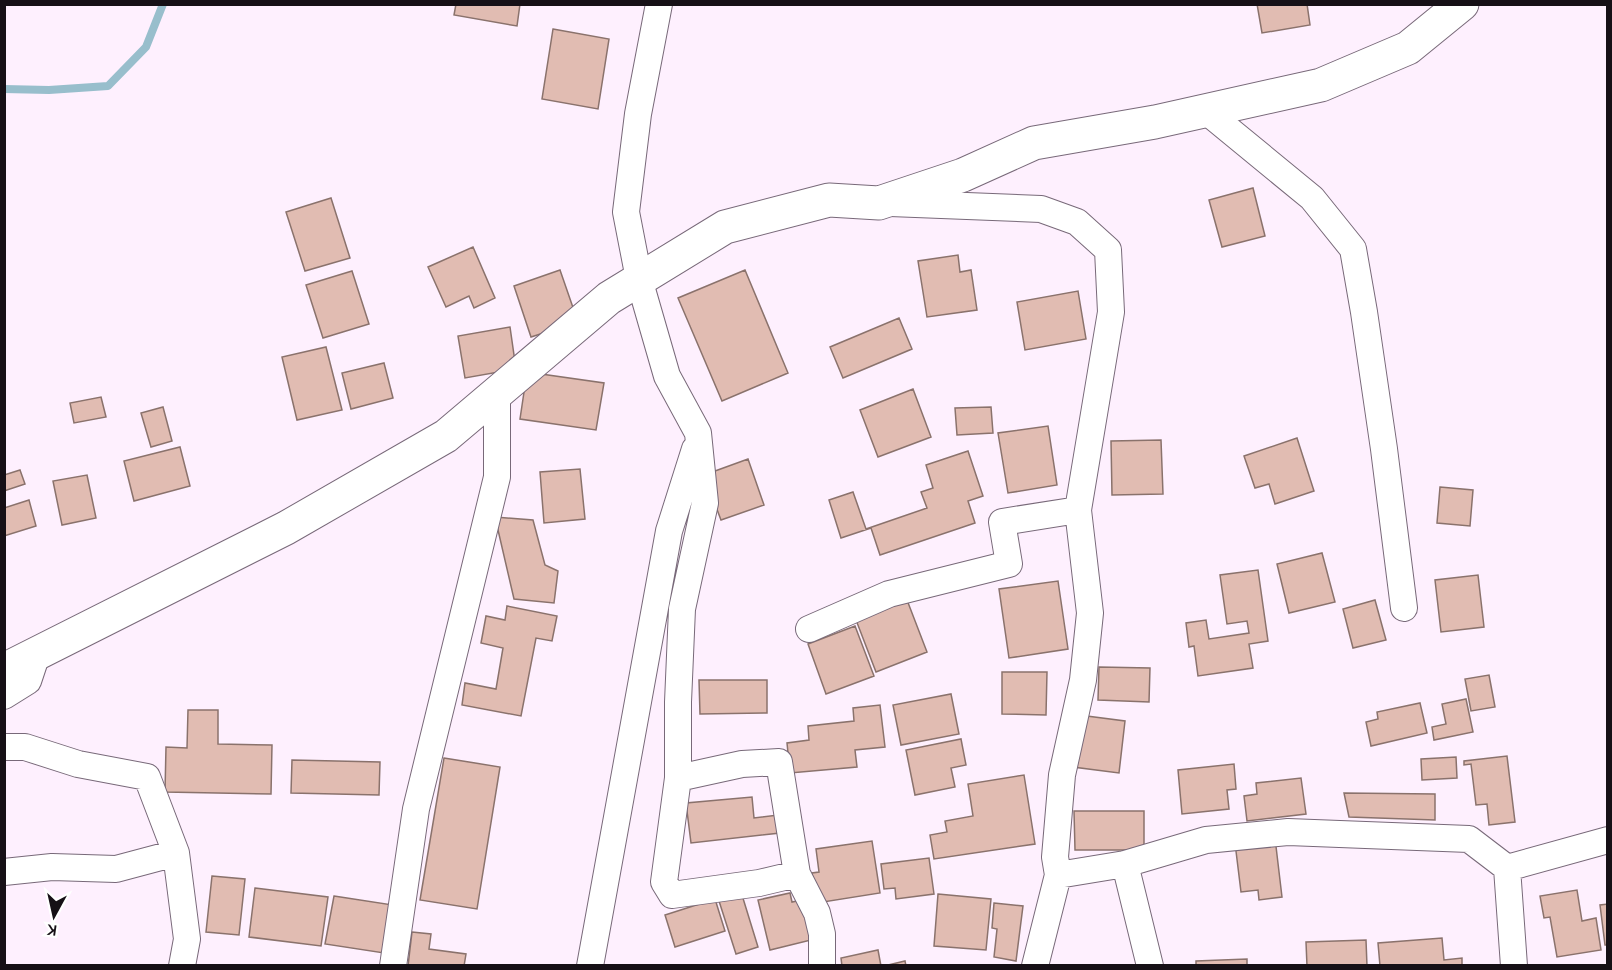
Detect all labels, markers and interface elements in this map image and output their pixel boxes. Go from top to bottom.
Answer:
north arrow [24,886,84,946]
text: K [45,920,58,940]

